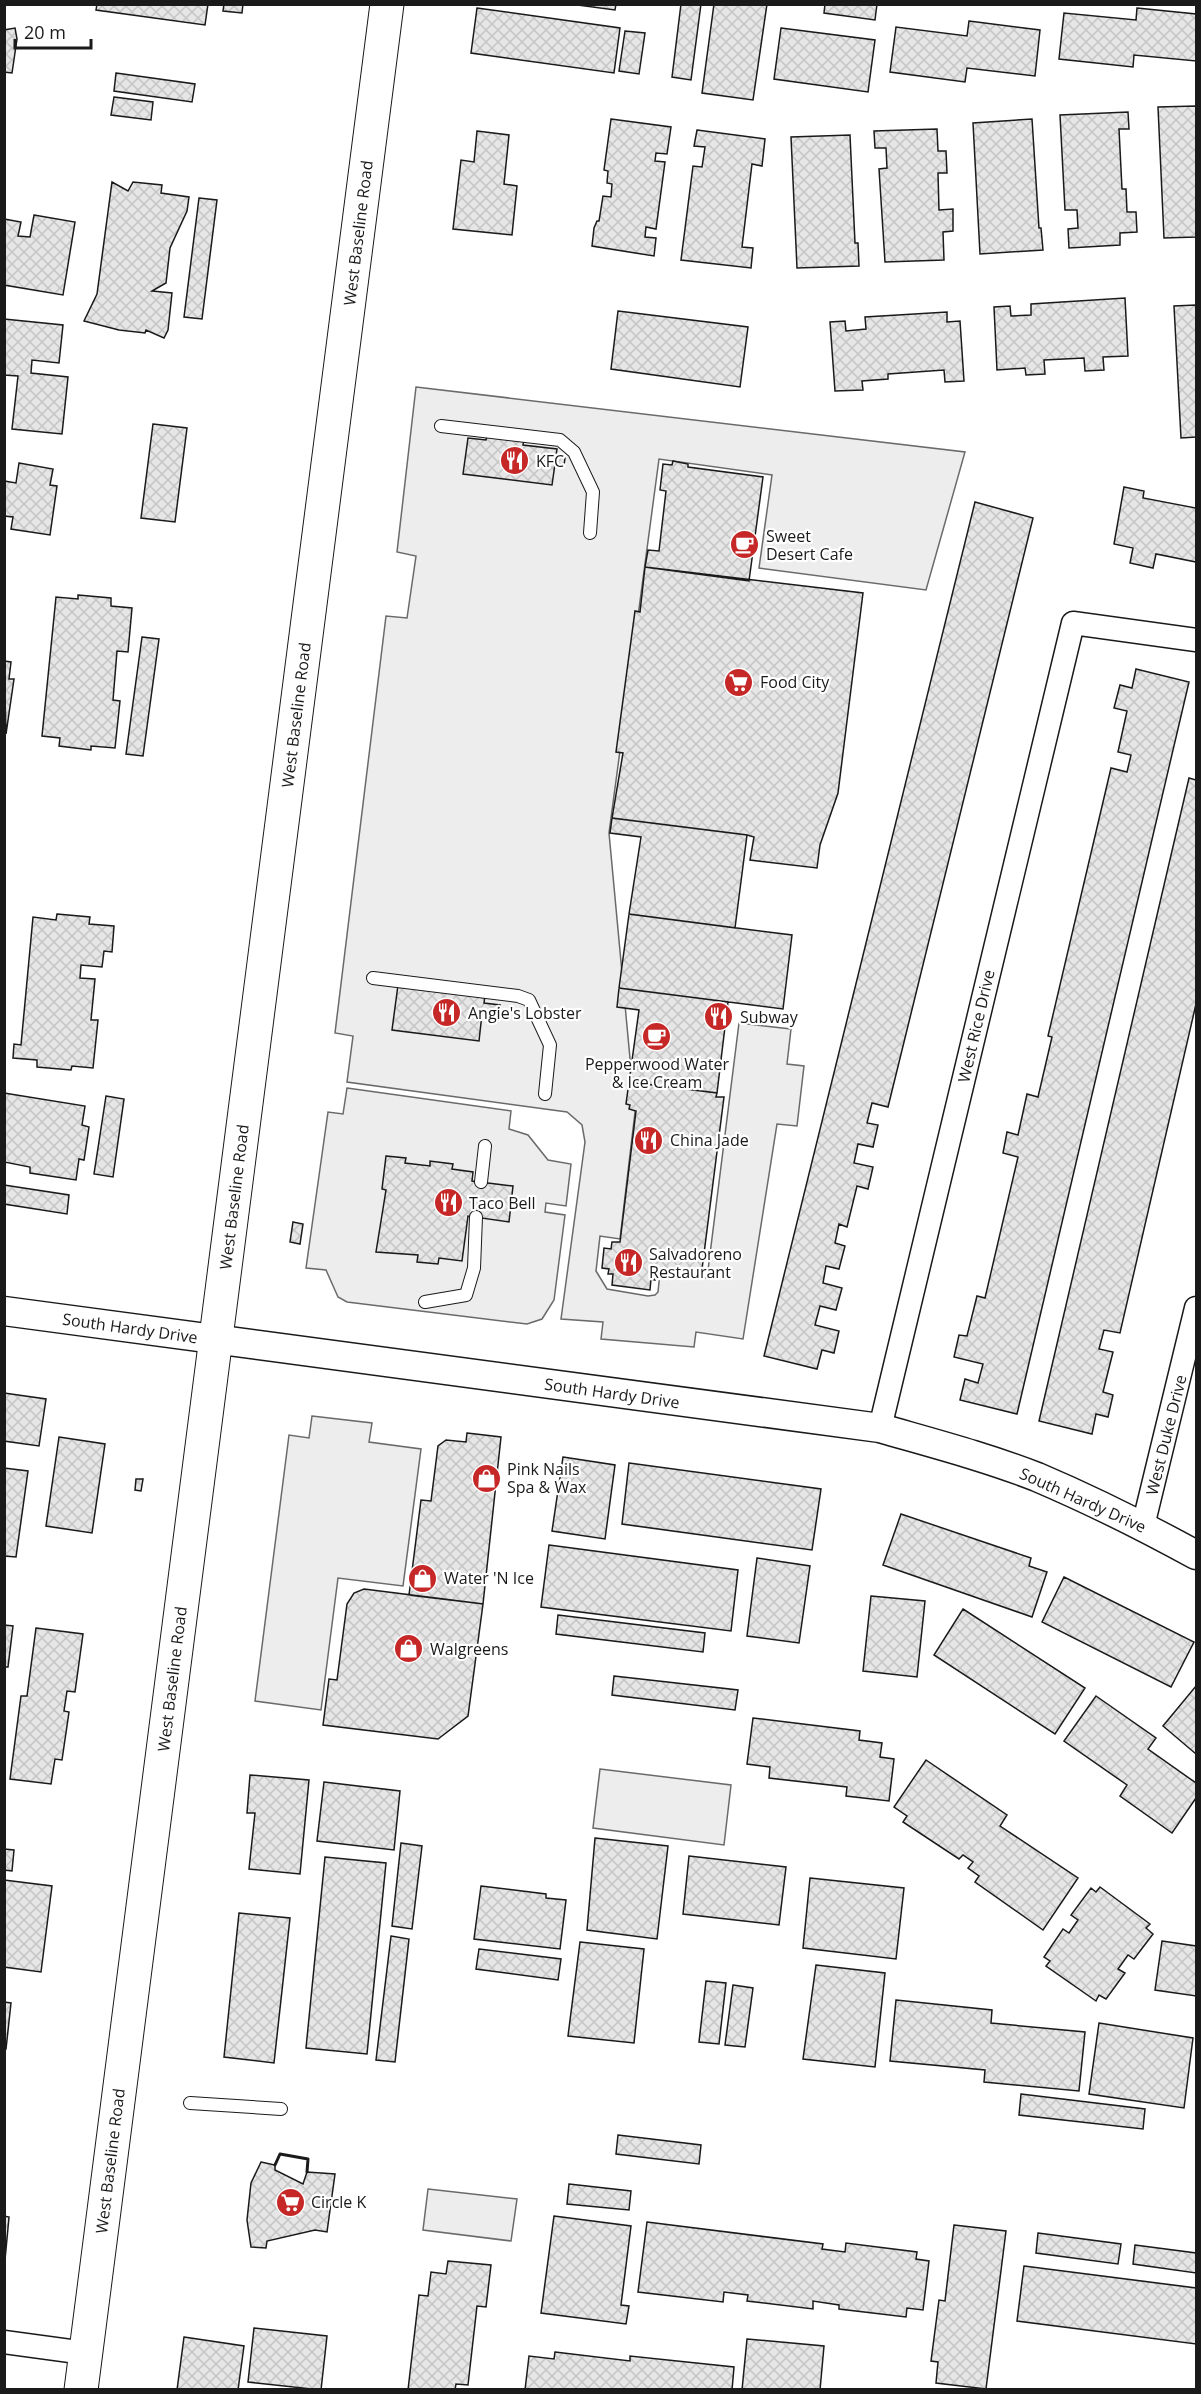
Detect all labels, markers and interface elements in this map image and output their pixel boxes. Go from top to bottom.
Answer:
scale bar [15,12,92,50]
text: 20 m [24,20,66,44]
street label: West Baseline Road [338,159,378,307]
restaurant icon: KFC [499,445,531,477]
place label: KFC [536,450,564,472]
place label: Sweet Desert Cafe [766,525,853,565]
cafe icon: Sweet Desert Cafe [729,529,761,561]
street label: West Baseline Road [276,641,316,789]
supermarket icon: Food City [723,666,755,698]
place label: Food City [760,671,830,693]
street label: West Rice Drive [952,967,1000,1085]
restaurant icon: Angie's Lobster [431,997,463,1029]
restaurant icon: Subway [703,1001,735,1033]
place label: Angie's Lobster [468,1002,582,1024]
place label: Subway [740,1006,799,1028]
cafe icon: Pepperwood Water & Ice Cream [641,1020,673,1052]
place label: Pepperwood Water & Ice Cream [585,1053,730,1093]
street label: West Baseline Road [214,1123,254,1271]
restaurant icon: China Jade [633,1124,665,1156]
place label: China Jade [670,1129,749,1151]
restaurant icon: Taco Bell [432,1187,464,1219]
place label: Taco Bell [469,1192,536,1214]
place label: Salvadoreno Restaurant [649,1243,742,1283]
restaurant icon: Salvadoreno Restaurant [612,1247,644,1279]
street label: South Hardy Drive [61,1308,199,1348]
street label: West Duke Drive [1140,1372,1192,1498]
street label: South Hardy Drive [543,1373,681,1413]
place label: Pink Nails Spa & Wax [507,1458,587,1498]
shop icon: Pink Nails Spa & Wax [470,1462,502,1494]
street label: South Hardy Drive [1016,1462,1150,1538]
shop icon: Water 'N Ice [407,1562,439,1594]
place label: Water 'N Ice [444,1567,534,1589]
street label: West Baseline Road [152,1605,192,1753]
shop icon: Walgreens [393,1633,425,1665]
place label: Walgreens [430,1638,508,1660]
street label: West Baseline Road [90,2087,130,2235]
supermarket icon: Circle K [274,2186,306,2218]
place label: Circle K [311,2191,367,2213]

